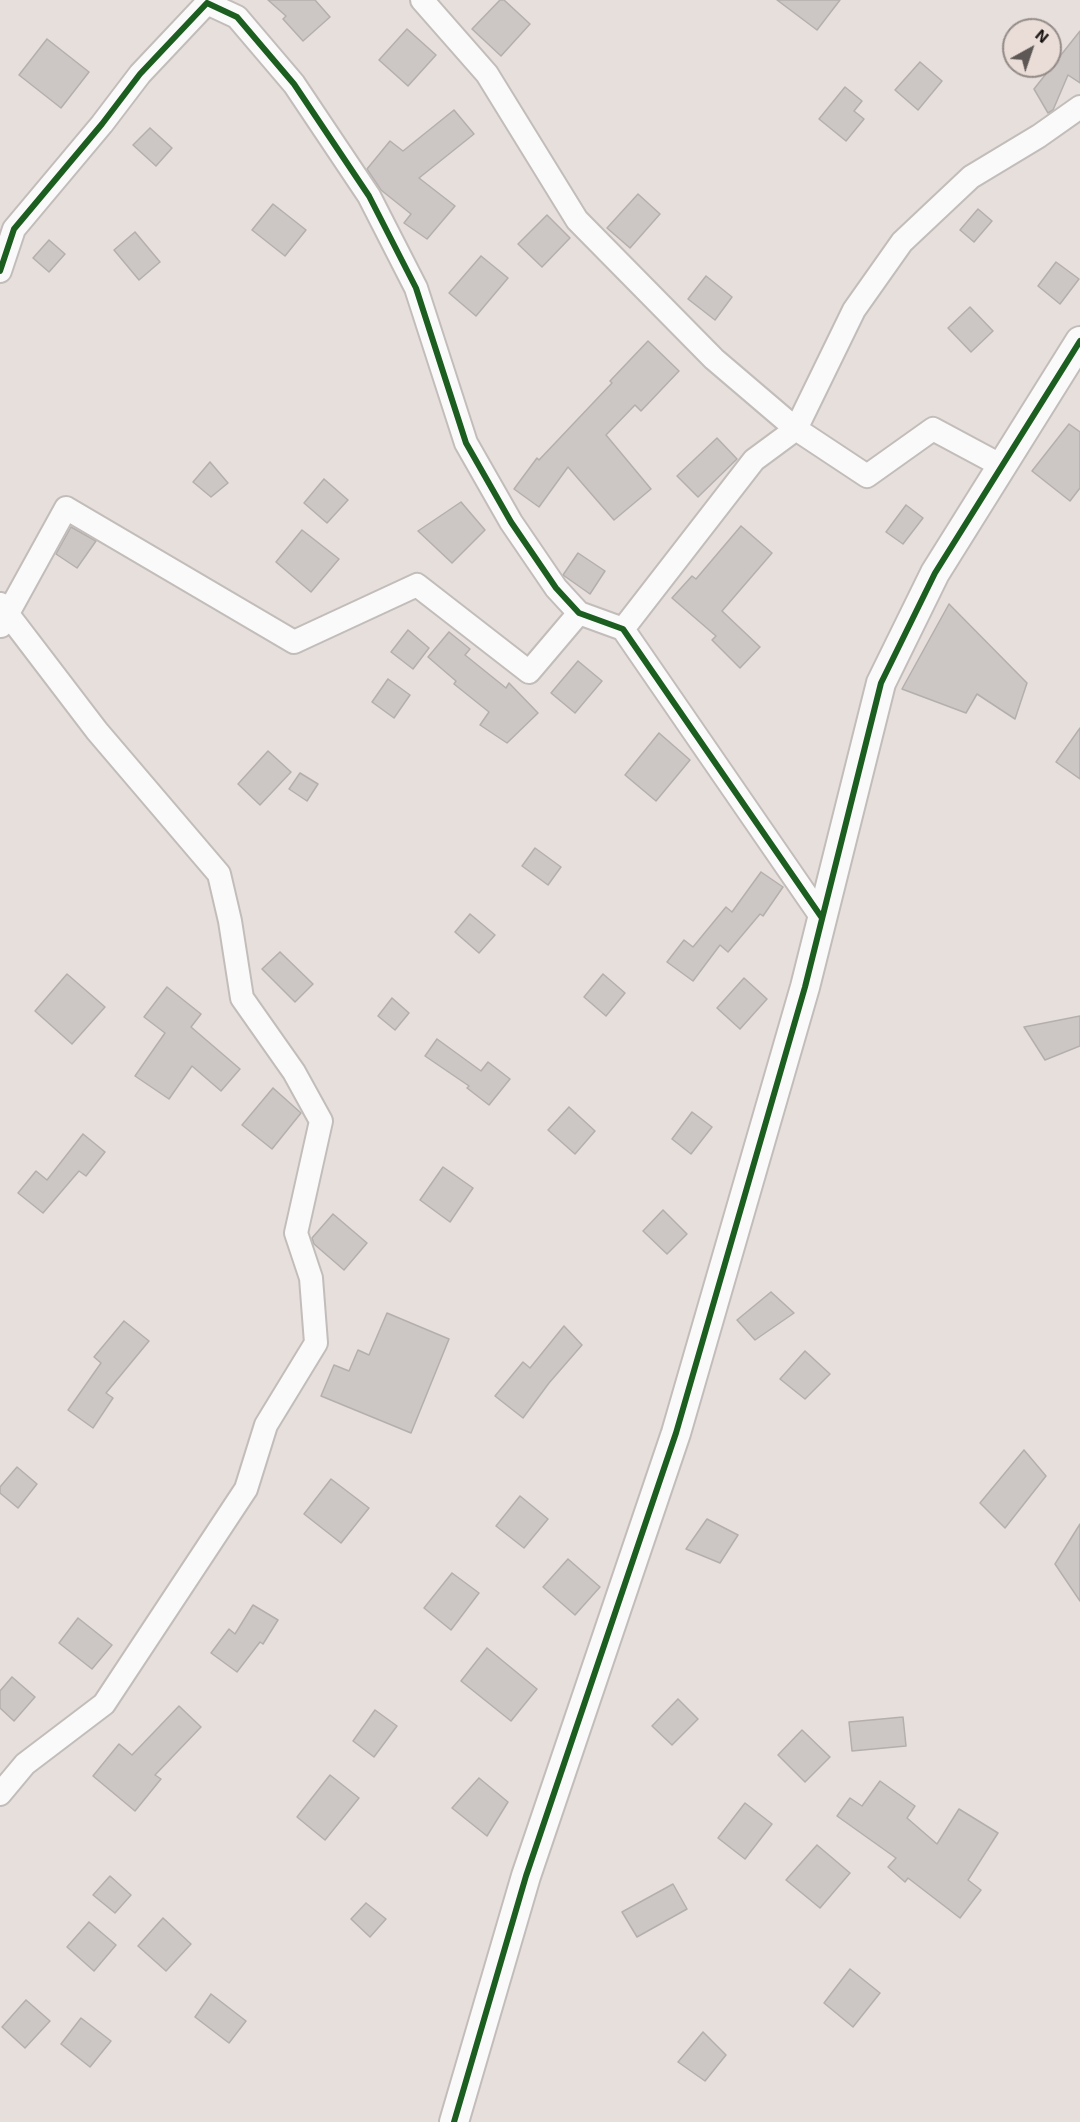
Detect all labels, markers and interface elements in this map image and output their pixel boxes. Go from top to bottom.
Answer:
north arrow [1002,18,1062,78]
text: N [1032,24,1053,46]

